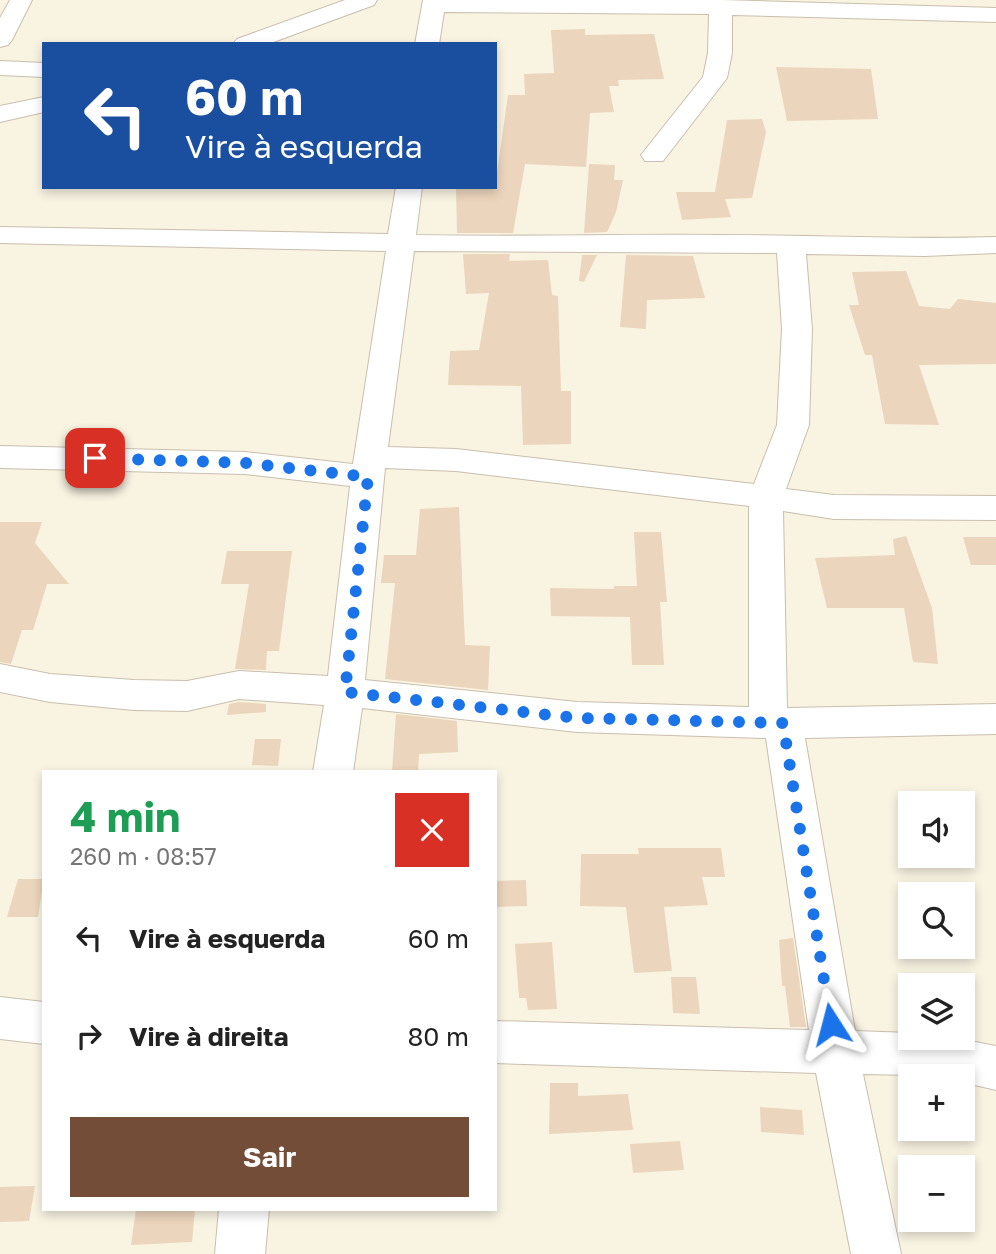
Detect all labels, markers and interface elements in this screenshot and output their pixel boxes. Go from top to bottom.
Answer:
text: 60 m [185,67,303,126]
icon: left [70,70,161,161]
text: Vire à esquerda [185,127,423,165]
pin [65,428,125,488]
icon: arrive [76,439,114,477]
text: 4 min [70,791,180,841]
map controls [898,791,975,1232]
button: sound [898,791,975,868]
button: close [395,793,469,867]
text: 260 m · 08:57 [70,842,217,870]
button: search [898,882,975,959]
icon: left [70,919,108,957]
text: Vire à esquerda [129,923,325,954]
text: 60 m [408,923,469,954]
button: layers [898,973,975,1050]
position arrow [794,987,868,1061]
icon: right [70,1017,108,1055]
text: Vire à direita [129,1021,289,1052]
text: 80 m [408,1021,469,1052]
button: + [898,1064,975,1141]
button: Sair [70,1117,469,1197]
button: − [898,1155,975,1232]

